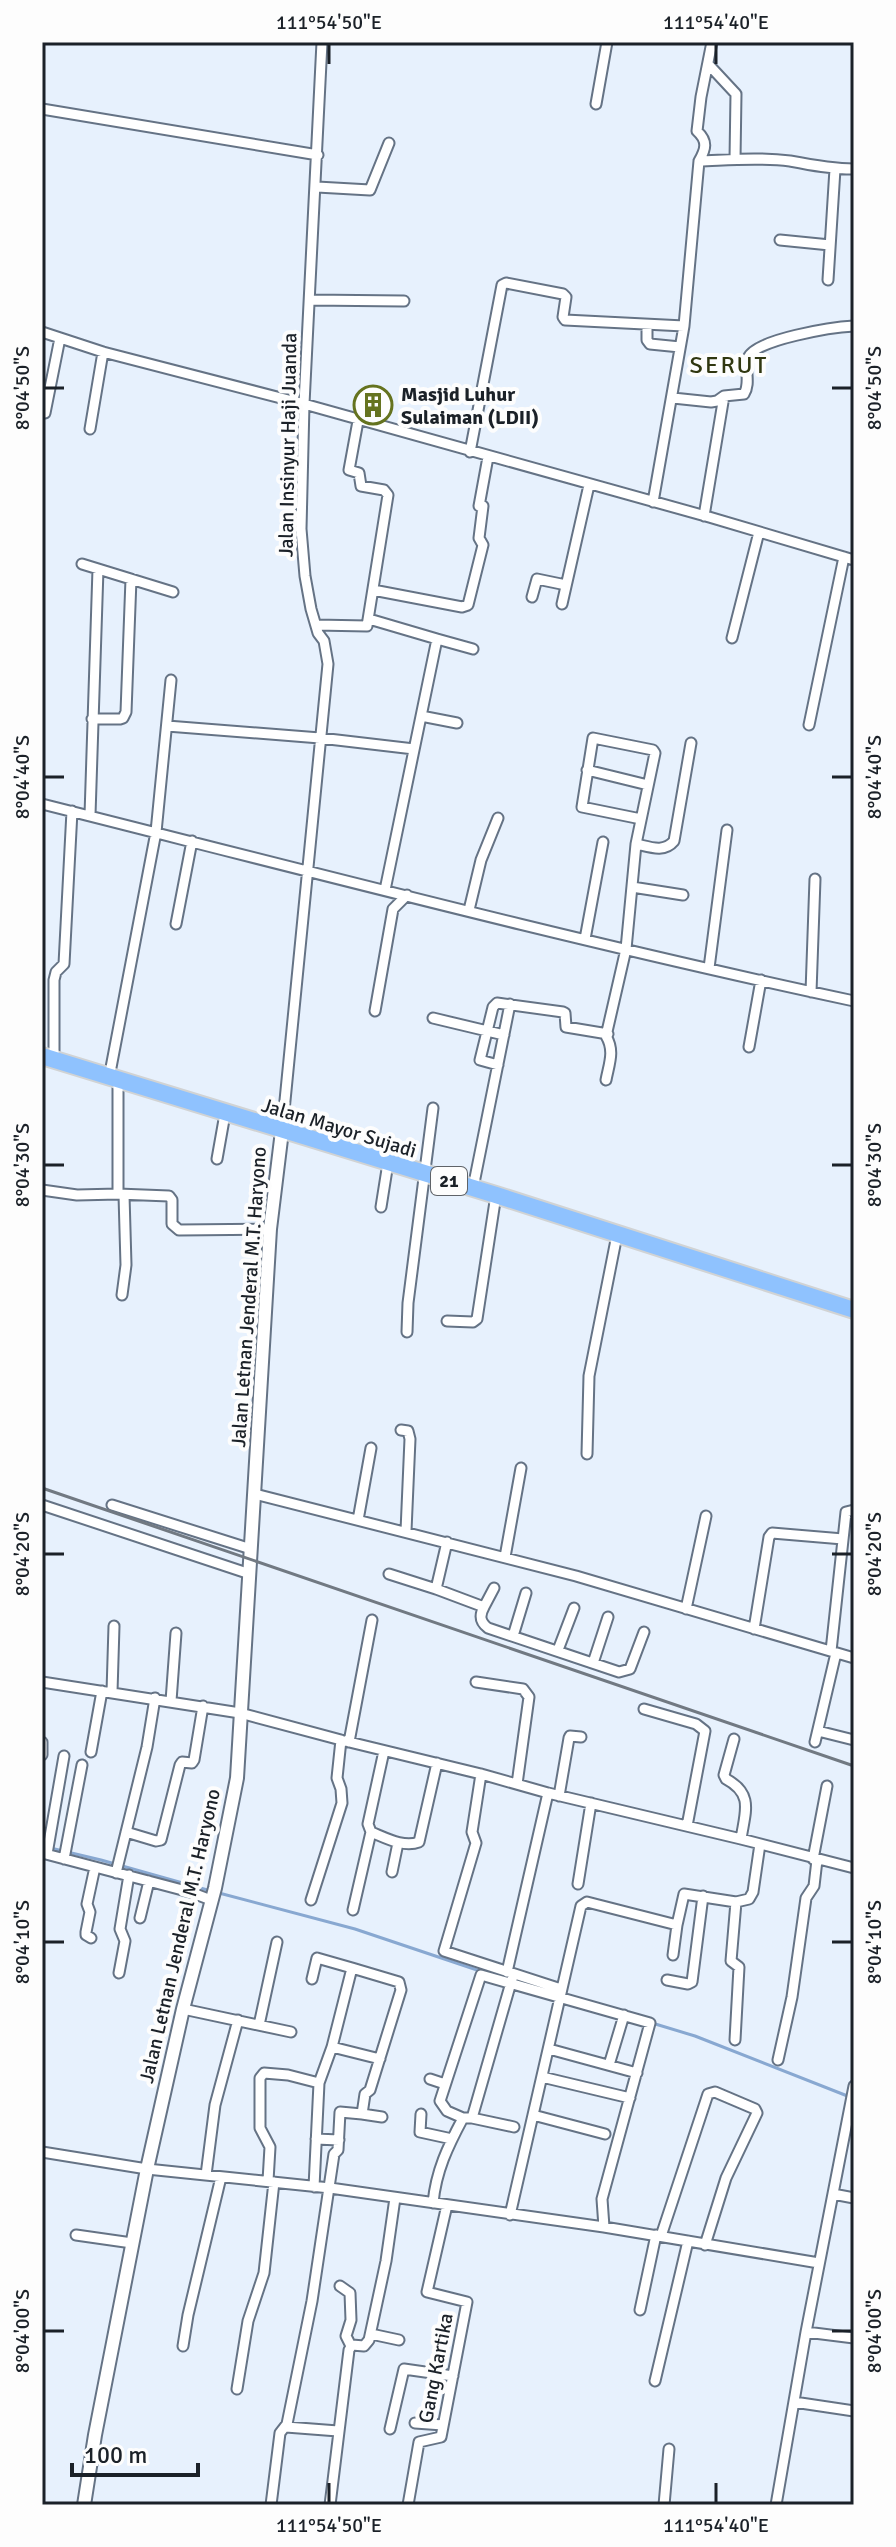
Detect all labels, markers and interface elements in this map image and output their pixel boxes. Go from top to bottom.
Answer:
text: 111°54'50"E [276,10,382,35]
text: 111°54'40"E [663,10,769,35]
street label: Jalan Insinyur Haji Juanda [274,333,302,557]
text: 8°04'50"S [10,346,35,430]
text: 8°04'50"S [862,346,887,430]
district label: SERUT [690,350,768,380]
place label: Masjid Luhur Sulaiman (LDII) [401,382,539,430]
building icon: Masjid Luhur Sulaiman (LDII) [352,384,394,426]
text: 8°04'40"S [10,735,35,819]
text: 8°04'40"S [862,735,887,819]
street label: Jalan Mayor Sujadi [258,1093,420,1163]
text: 8°04'30"S [10,1123,35,1207]
text: 8°04'30"S [862,1123,887,1207]
street label: Jalan Letnan Jenderal M.T. Haryono [226,1146,272,1448]
road number: 21 [431,1167,467,1195]
text: 8°04'20"S [10,1512,35,1596]
text: 8°04'20"S [862,1512,887,1596]
street label: Jalan Letnan Jenderal M.T. Haryono [134,1786,226,2086]
text: 8°04'10"S [10,1900,35,1984]
text: 8°04'10"S [862,1900,887,1984]
text: 8°04'00"S [10,2289,35,2373]
text: 8°04'00"S [862,2289,887,2373]
street label: Gang Kartika [413,2311,459,2425]
scale bar [72,2427,198,2477]
text: 100 m [84,2440,147,2470]
text: 111°54'50"E [276,2513,382,2538]
text: 111°54'40"E [663,2513,769,2538]

